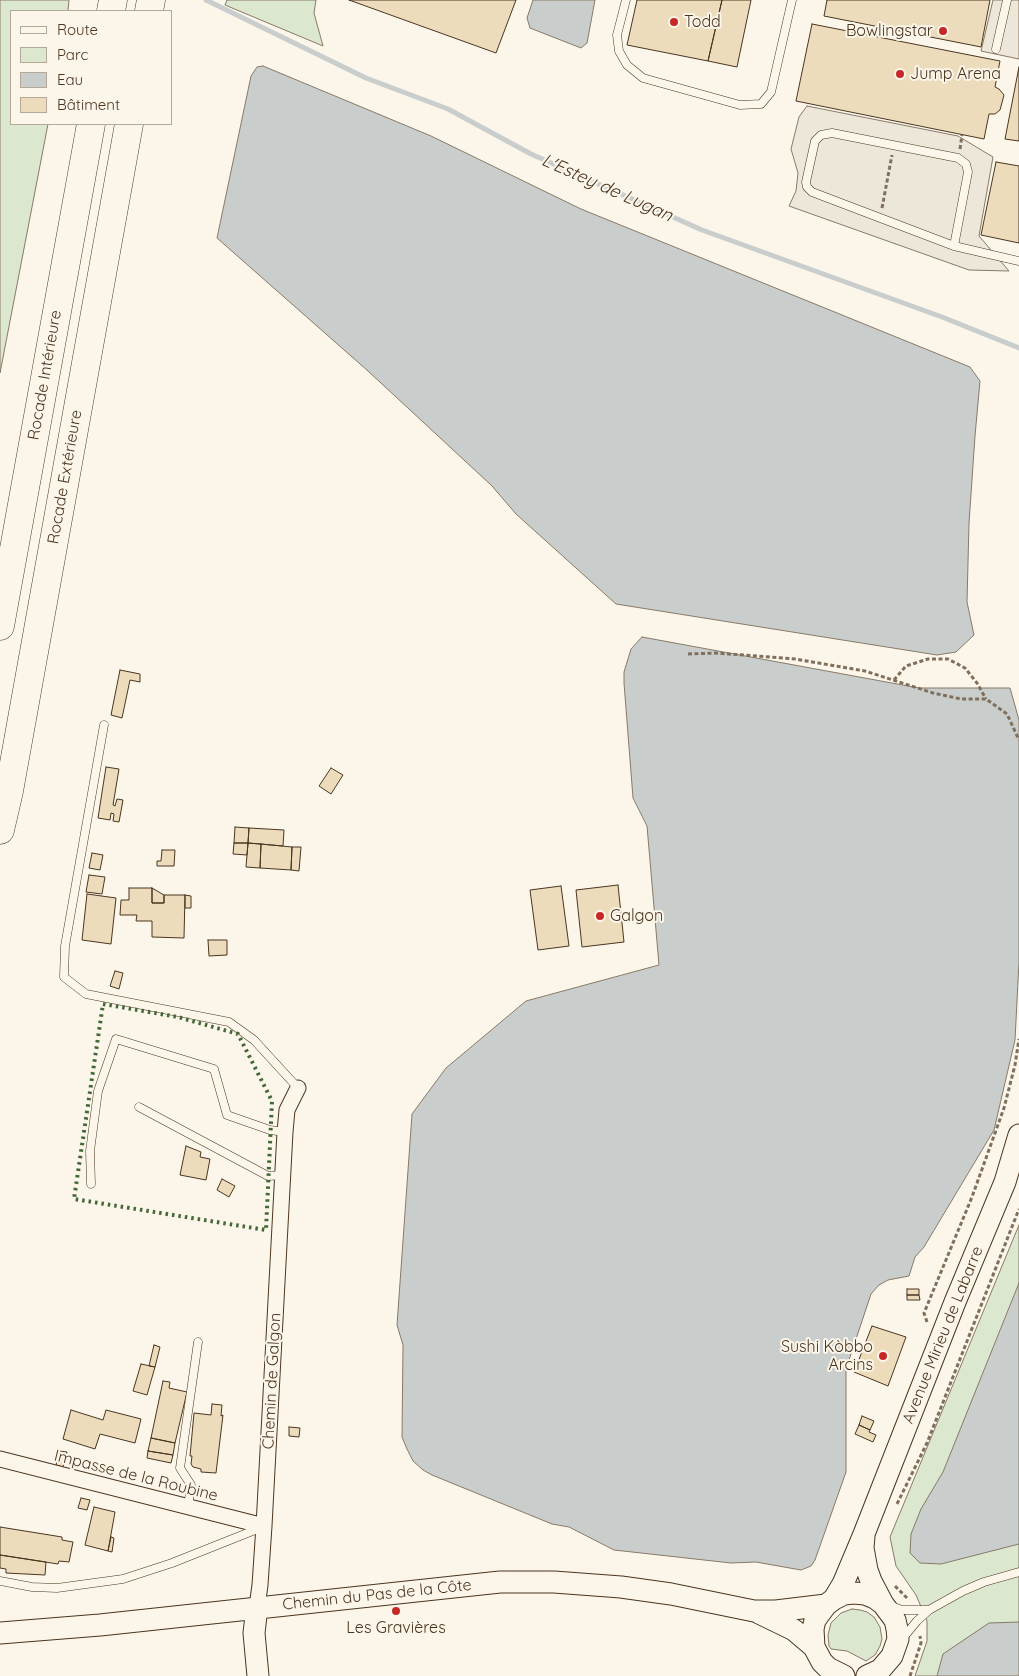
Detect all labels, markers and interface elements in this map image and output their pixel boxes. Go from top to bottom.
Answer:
legend [10,10,172,125]
place label: Todd [684,12,721,32]
marker: Todd [668,16,680,28]
text: Route [57,20,98,39]
place label: Bowlingstar [846,21,933,41]
marker: Bowlingstar [937,25,949,37]
text: Parc [57,45,88,64]
place label: Jump Arena [910,64,1001,84]
marker: Jump Arena [894,68,906,80]
text: Eau [57,70,83,89]
text: Bâtiment [57,95,120,114]
water label: L'Estey de Lugan [538,149,676,227]
street label: Rocade Intérieure [24,309,66,441]
street label: Rocade Extérieure [44,408,86,546]
place label: Galgon [610,906,663,926]
marker: Galgon [594,910,606,922]
street label: Avenue Mirieu de Labarre [899,1244,987,1426]
street label: Chemin de Galgon [259,1312,285,1450]
place label: Sushi Kòbbo Arcins [781,1337,873,1375]
marker: Sushi Kòbbo Arcins [877,1350,889,1362]
street label: Impasse de la Roubine [52,1446,220,1506]
street label: Chemin du Pas de la Côte [282,1576,472,1614]
marker: Les Gravières [390,1605,402,1617]
place label: Les Gravières [346,1618,446,1638]

